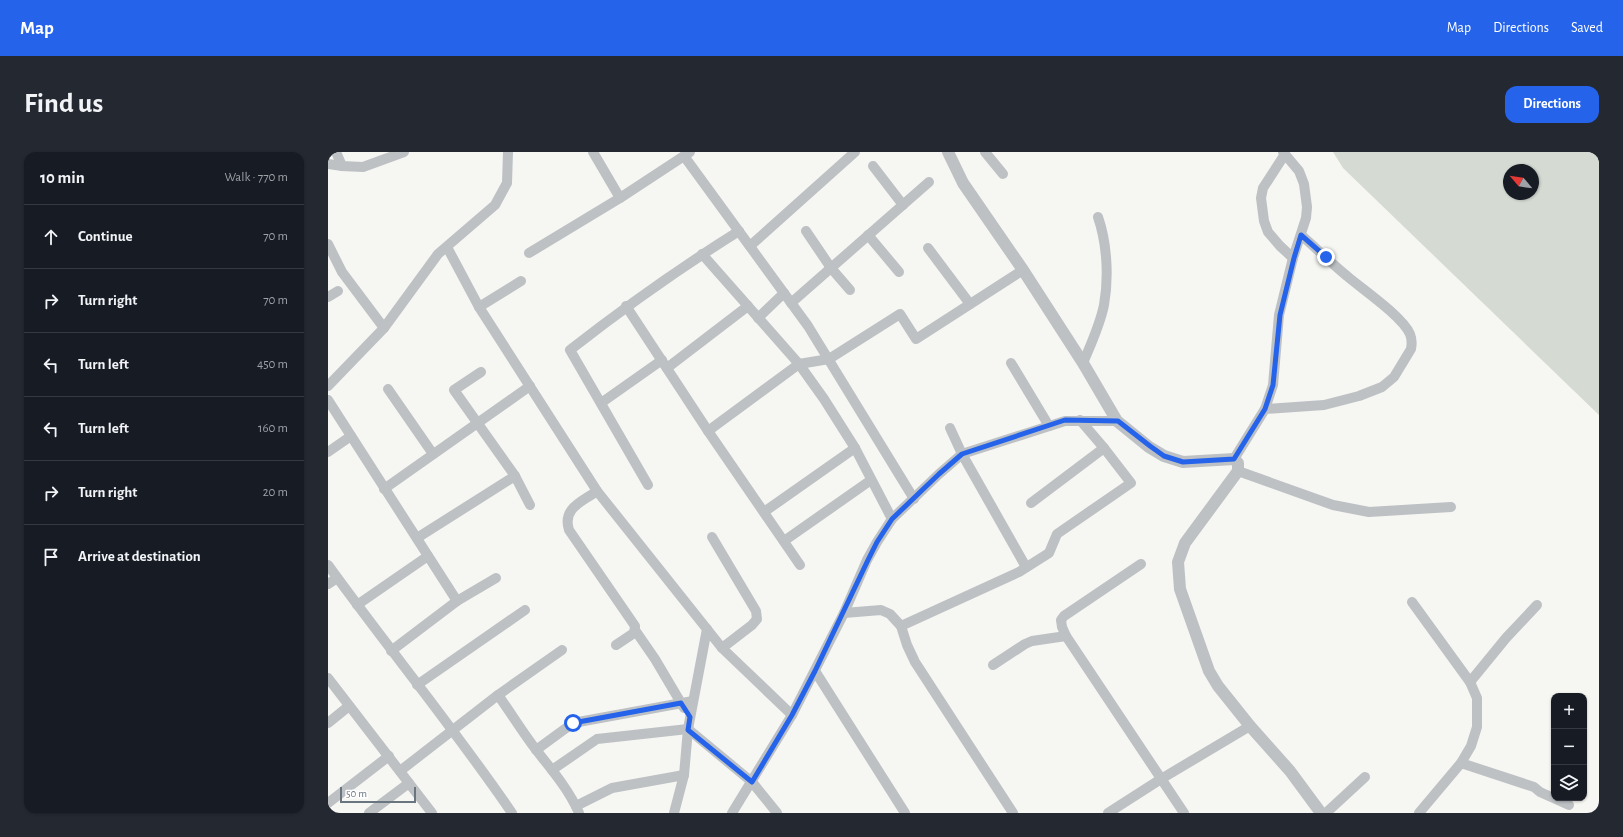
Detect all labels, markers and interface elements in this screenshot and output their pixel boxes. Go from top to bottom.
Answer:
text: Map [20,19,54,38]
text: Map [1447,21,1471,35]
text: Directions [1493,21,1549,35]
text: Saved [1571,21,1603,35]
button: Directions [1505,86,1599,123]
text: Find us [24,90,103,118]
north arrow [1503,164,1539,200]
text: 10 min [40,169,85,186]
text: Walk · 770 m [224,171,288,184]
icon: ahead [40,226,62,248]
text: Continue [78,229,133,244]
text: 70 m [263,230,288,243]
route end [1317,248,1335,266]
icon: right [40,290,62,312]
text: Turn right [78,293,137,308]
text: 70 m [263,294,288,307]
icon: left [40,354,62,376]
text: Turn left [78,357,129,372]
text: 450 m [257,358,288,371]
icon: left [40,418,62,440]
text: Turn left [78,421,129,436]
text: 160 m [258,422,288,435]
icon: right [40,482,62,504]
text: Turn right [78,485,137,500]
text: 20 m [263,486,288,499]
icon: arrive [40,546,62,568]
text: Arrive at destination [78,549,201,564]
map controls [1551,693,1587,801]
button: + [1551,693,1587,729]
route start [564,714,582,732]
button: − [1551,729,1587,765]
button: layers [1551,765,1587,801]
scale bar [340,785,416,804]
text: 50 m [346,788,367,799]

